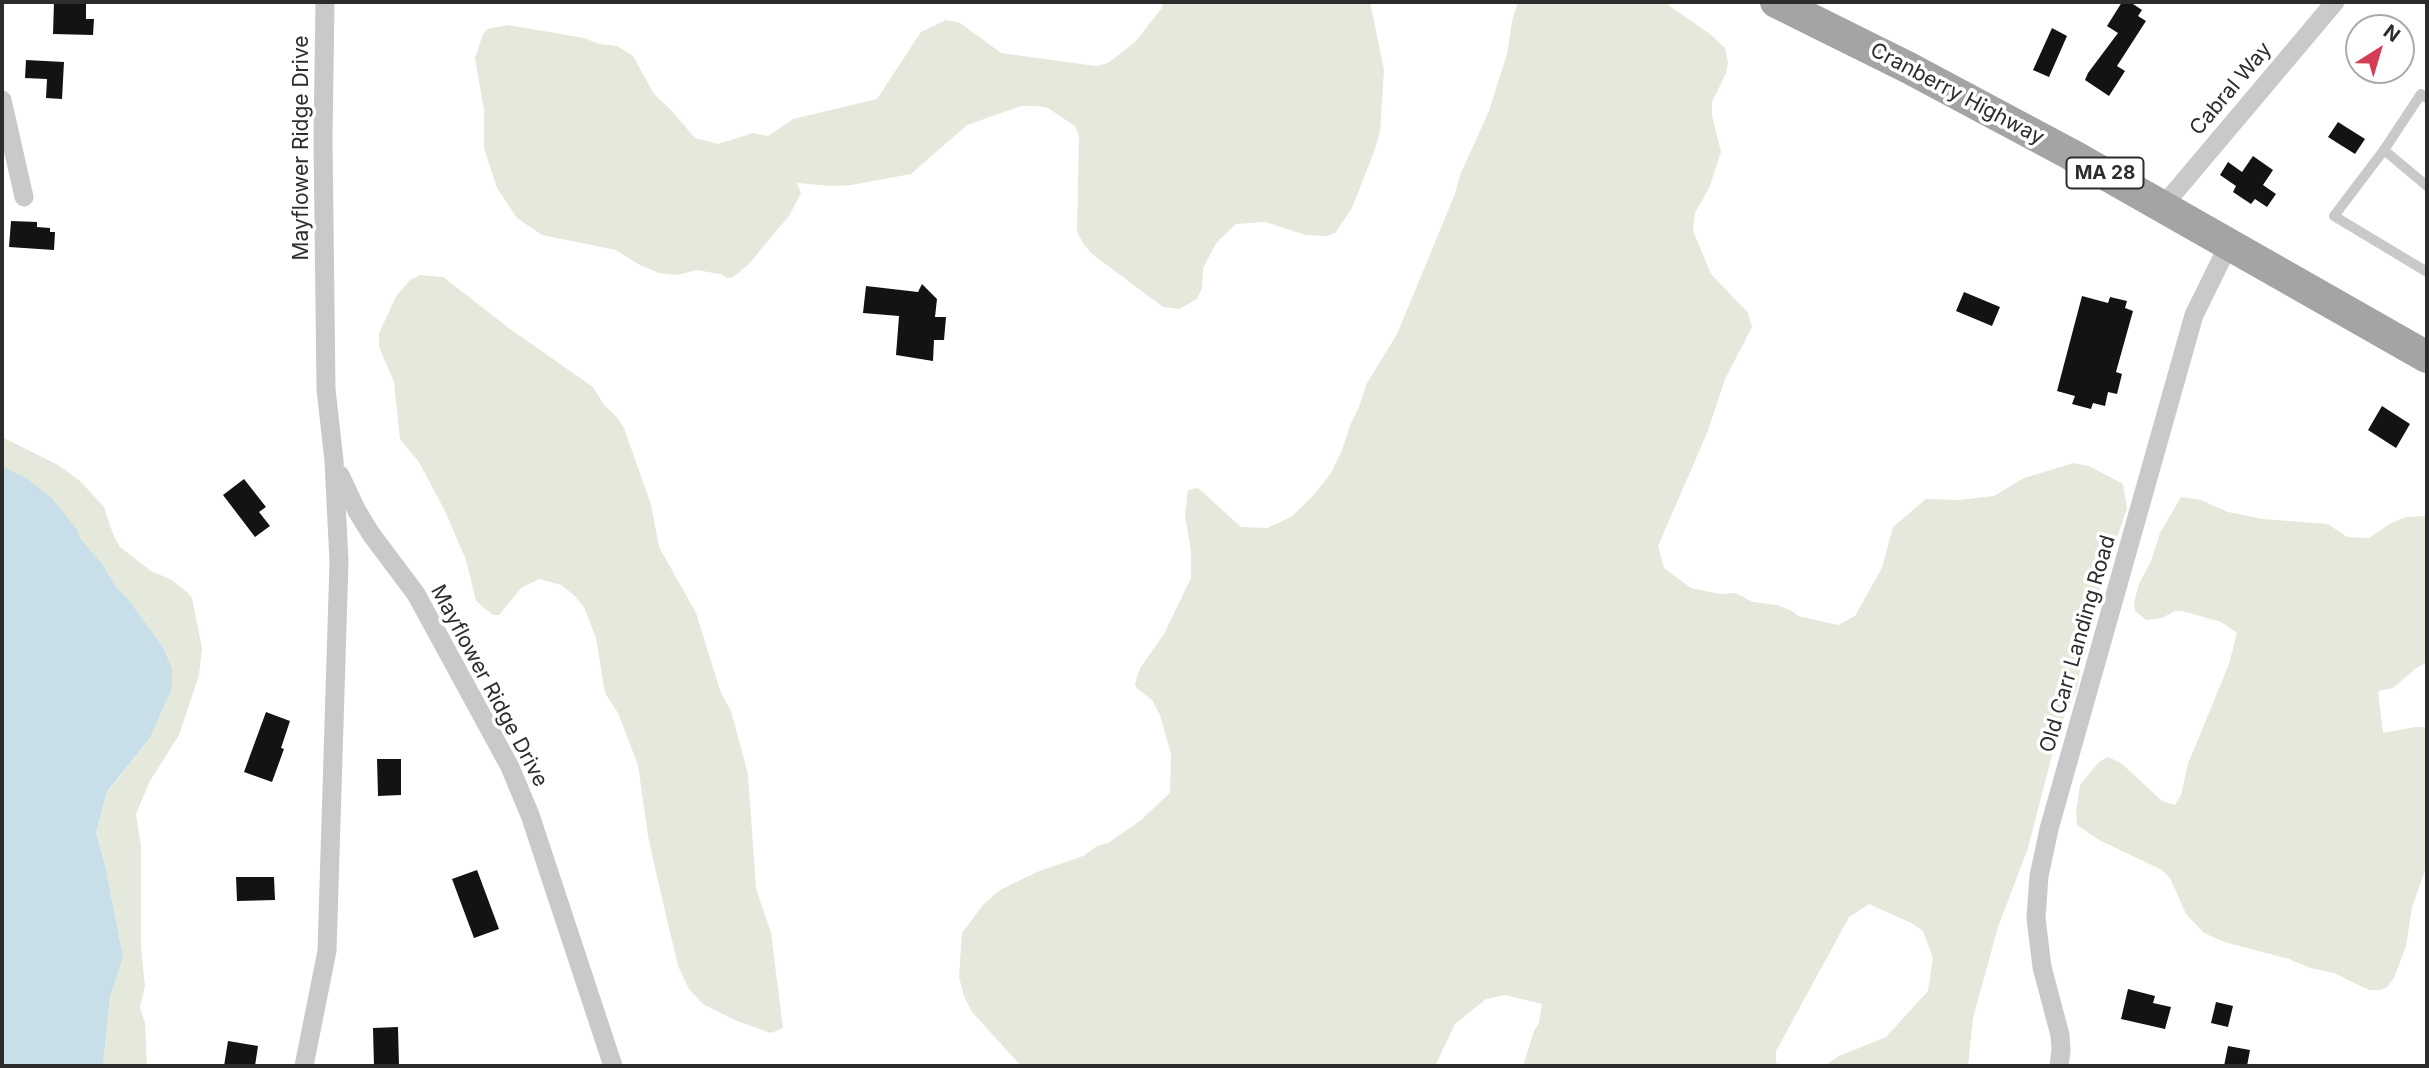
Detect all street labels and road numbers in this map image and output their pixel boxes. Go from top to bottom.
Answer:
street label: Mayflower Ridge Drive [289,35,315,261]
street label: Cabral Way [2185,37,2277,141]
street label: Cranberry Highway [1866,38,2048,150]
road number: MA 28 [2066,158,2144,188]
street label: Old Carr Landing Road [2035,532,2121,756]
street label: Mayflower Ridge Drive [425,581,553,791]

